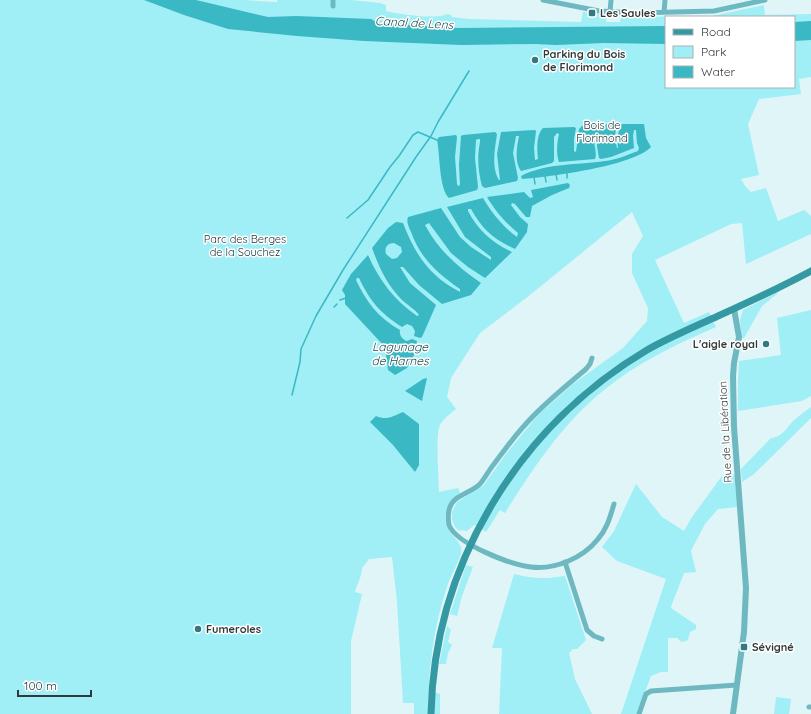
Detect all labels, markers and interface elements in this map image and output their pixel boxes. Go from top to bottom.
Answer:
place label: Les Saules [600,6,656,20]
marker: Les Saules [587,8,597,18]
water label: Canal de Lens [374,13,455,32]
legend [665,16,795,88]
text: Road [701,24,731,39]
text: Park [701,44,726,59]
place label: Parking du Bois de Florimond [543,47,625,74]
marker: Parking du Bois de Florimond [530,55,540,65]
text: Water [701,64,736,79]
park label: Bois de Florimond [576,118,628,145]
park label: Parc des Berges de la Souchez [204,232,286,259]
place label: L'aigle royal [693,337,758,351]
water label: Lagunage de Harnes [371,339,430,368]
marker: L'aigle royal [761,339,771,349]
street label: Rue de la Libération [715,381,735,483]
place label: Fumeroles [206,622,261,636]
marker: Fumeroles [193,624,203,634]
place label: Sévigné [752,640,794,654]
marker: Sévigné [739,642,749,652]
scale bar [18,672,91,698]
text: 100 m [24,678,57,693]

